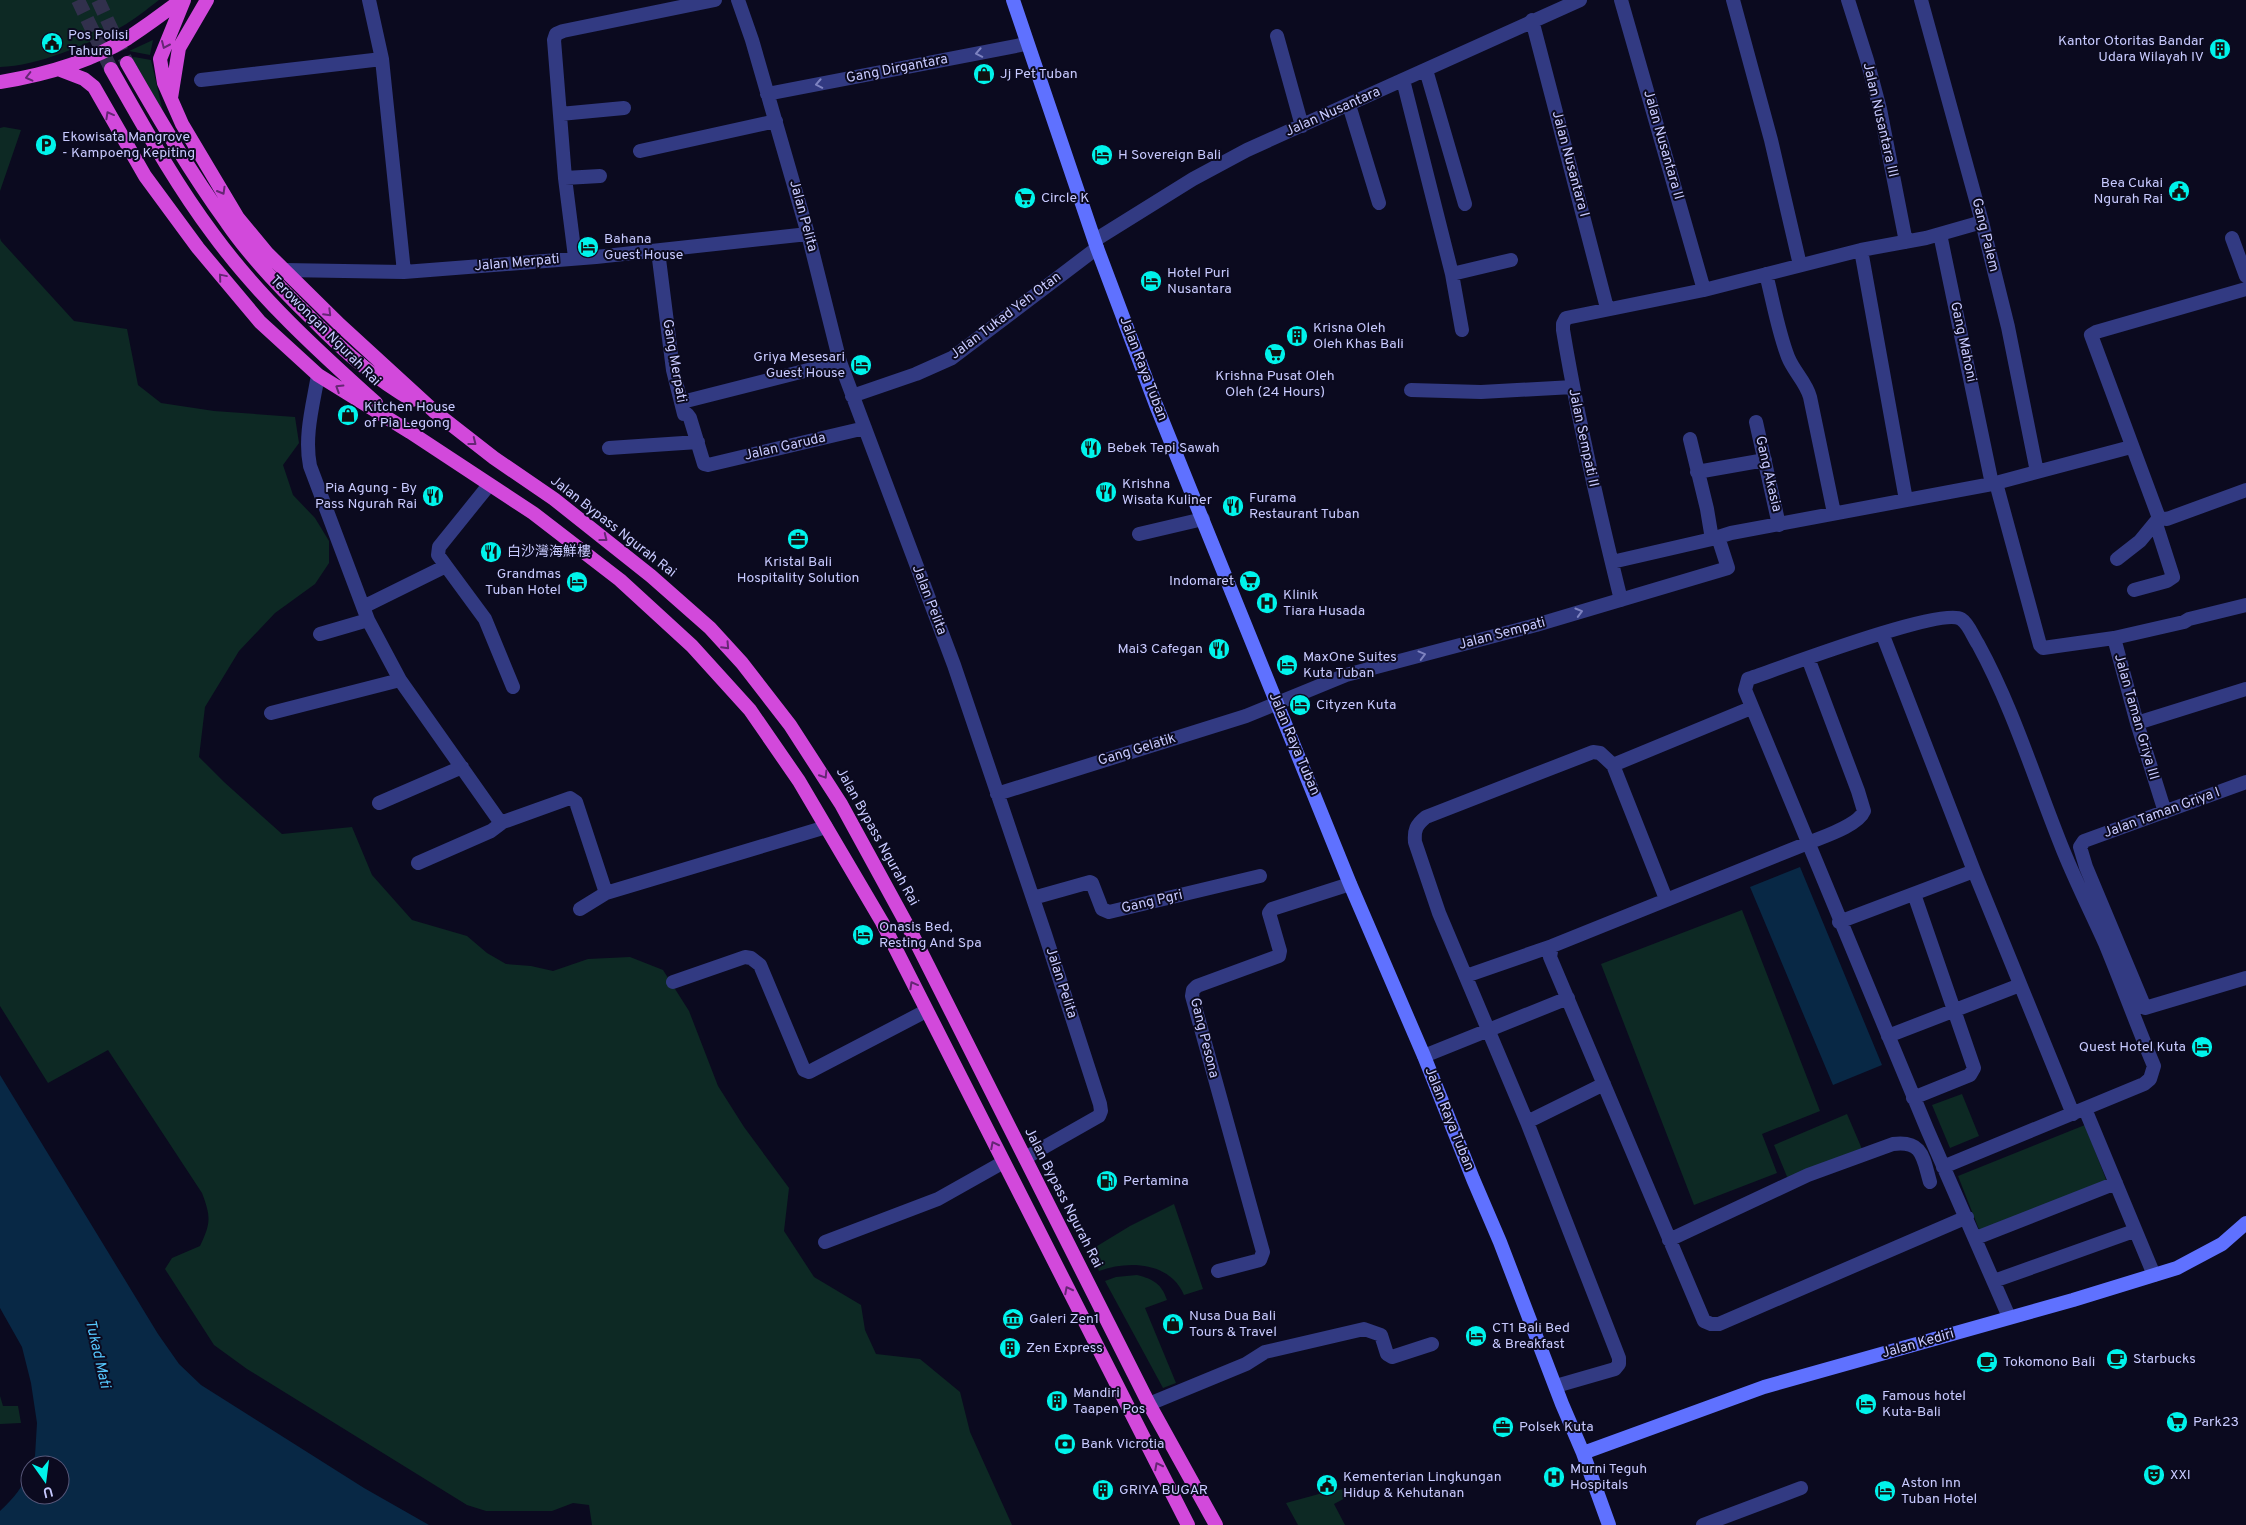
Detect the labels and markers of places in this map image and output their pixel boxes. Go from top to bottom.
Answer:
place label: Pos Polisi Tahura [68,27,128,60]
public building icon: Pos Polisi Tahura [40,31,64,55]
place label: Kantor Otoritas Bandar Udara Wilayah IV [2058,33,2205,66]
building icon: Kantor Otoritas Bandar Udara Wilayah IV [2208,37,2232,61]
shop icon: Jj Pet Tuban [972,62,996,86]
place label: Jj Pet Tuban [1000,66,1078,83]
place label: Ekowisata Mangrove - Kampoeng Kepiting [62,129,195,162]
parking icon: Ekowisata Mangrove - Kampoeng Kepiting [34,133,58,157]
hotel icon: H Sovereign Bali [1090,143,1114,167]
place label: H Sovereign Bali [1118,147,1221,164]
place label: Bea Cukai Ngurah Rai [2093,175,2163,208]
public building icon: Bea Cukai Ngurah Rai [2167,179,2191,203]
supermarket icon: Circle K [1013,186,1037,210]
place label: Circle K [1041,190,1089,207]
place label: Bahana Guest House [604,231,683,264]
hotel icon: Bahana Guest House [576,235,600,259]
place label: Hotel Puri Nusantara [1167,265,1232,298]
hotel icon: Hotel Puri Nusantara [1139,269,1163,293]
place label: Krisna Oleh Oleh Khas Bali [1313,320,1404,353]
building icon: Krisna Oleh Oleh Khas Bali [1285,324,1309,348]
supermarket icon: Krishna Pusat Oleh Oleh (24 Hours) [1263,342,1287,366]
place label: Griya Mesesari Guest House [753,349,845,382]
hotel icon: Griya Mesesari Guest House [849,353,873,377]
place label: Krishna Pusat Oleh Oleh (24 Hours) [1215,368,1335,401]
place label: Kitchen House of Pia Legong [364,399,455,432]
shop icon: Kitchen House of Pia Legong [336,403,360,427]
restaurant icon: Bebek Tepi Sawah [1079,436,1103,460]
place label: Bebek Tepi Sawah [1107,440,1220,457]
place label: Krishna Wisata Kuliner [1122,476,1213,509]
place label: Pia Agung - By Pass Ngurah Rai [315,480,417,513]
restaurant icon: Krishna Wisata Kuliner [1094,480,1118,504]
restaurant icon: Pia Agung - By Pass Ngurah Rai [421,484,445,508]
place label: Furama Restaurant Tuban [1249,490,1360,523]
restaurant icon: Furama Restaurant Tuban [1221,494,1245,518]
office icon: Kristal Bali Hospitality Solution [786,527,810,551]
restaurant icon: 白沙灣海鮮樓 [479,540,503,564]
place label: 白沙灣海鮮樓 [507,544,591,561]
place label: Kristal Bali Hospitality Solution [737,554,859,587]
place label: Grandmas Tuban Hotel [485,566,561,599]
supermarket icon: Indomaret [1238,569,1262,593]
hotel icon: Grandmas Tuban Hotel [565,570,589,594]
place label: Indomaret [1169,573,1234,590]
place label: Klinik Tiara Husada [1283,587,1365,620]
hospital icon: Klinik Tiara Husada [1255,591,1279,615]
restaurant icon: Mai3 Cafegan [1207,637,1231,661]
place label: Mai3 Cafegan [1118,641,1203,658]
place label: MaxOne Suites Kuta Tuban [1303,649,1397,682]
hotel icon: MaxOne Suites Kuta Tuban [1275,653,1299,677]
hotel icon: Cityzen Kuta [1288,693,1312,717]
place label: Cityzen Kuta [1316,697,1396,714]
place label: Onasis Bed, Resting And Spa [879,919,982,952]
hotel icon: Onasis Bed, Resting And Spa [851,923,875,947]
hotel icon: Quest Hotel Kuta [2190,1035,2214,1059]
place label: Quest Hotel Kuta [2079,1039,2186,1056]
fuel station icon: Pertamina [1095,1169,1119,1193]
place label: Pertamina [1123,1173,1189,1190]
museum icon: Galeri Zen1 [1001,1307,1025,1331]
place label: Nusa Dua Bali Tours & Travel [1189,1308,1277,1341]
place label: Galeri Zen1 [1029,1311,1099,1328]
shop icon: Nusa Dua Bali Tours & Travel [1161,1312,1185,1336]
place label: CT1 Bali Bed & Breakfast [1492,1320,1570,1353]
hotel icon: CT1 Bali Bed & Breakfast [1464,1324,1488,1348]
building icon: Zen Express [998,1336,1022,1360]
place label: Zen Express [1026,1340,1103,1357]
cafe icon: Starbucks [2105,1347,2129,1371]
cafe icon: Tokomono Bali [1975,1350,1999,1374]
place label: Starbucks [2133,1351,2196,1368]
place label: Tokomono Bali [2003,1354,2095,1371]
place label: Mandiri Taapen Pos [1073,1385,1145,1418]
place label: Famous hotel Kuta-Bali [1882,1388,1966,1421]
building icon: Mandiri Taapen Pos [1045,1389,1069,1413]
hotel icon: Famous hotel Kuta-Bali [1854,1392,1878,1416]
supermarket icon: Park23 [2165,1410,2189,1434]
place label: Park23 [2193,1414,2239,1431]
office icon: Polsek Kuta [1491,1415,1515,1439]
place label: Polsek Kuta [1519,1419,1594,1436]
bank icon: Bank Vicrotia [1053,1432,1077,1456]
place label: Bank Vicrotia [1081,1436,1164,1453]
place label: Murni Teguh Hospitals [1570,1461,1647,1494]
theatre icon: XXI [2142,1463,2166,1487]
hospital icon: Murni Teguh Hospitals [1542,1465,1566,1489]
place label: XXI [2170,1467,2191,1484]
place label: Kementerian Lingkungan Hidup & Kehutanan [1343,1469,1502,1502]
public building icon: Kementerian Lingkungan Hidup & Kehutanan [1315,1473,1339,1497]
place label: Aston Inn Tuban Hotel [1901,1475,1977,1508]
building icon: GRIYA BUGAR [1091,1478,1115,1502]
hotel icon: Aston Inn Tuban Hotel [1873,1479,1897,1503]
place label: GRIYA BUGAR [1119,1482,1208,1499]

